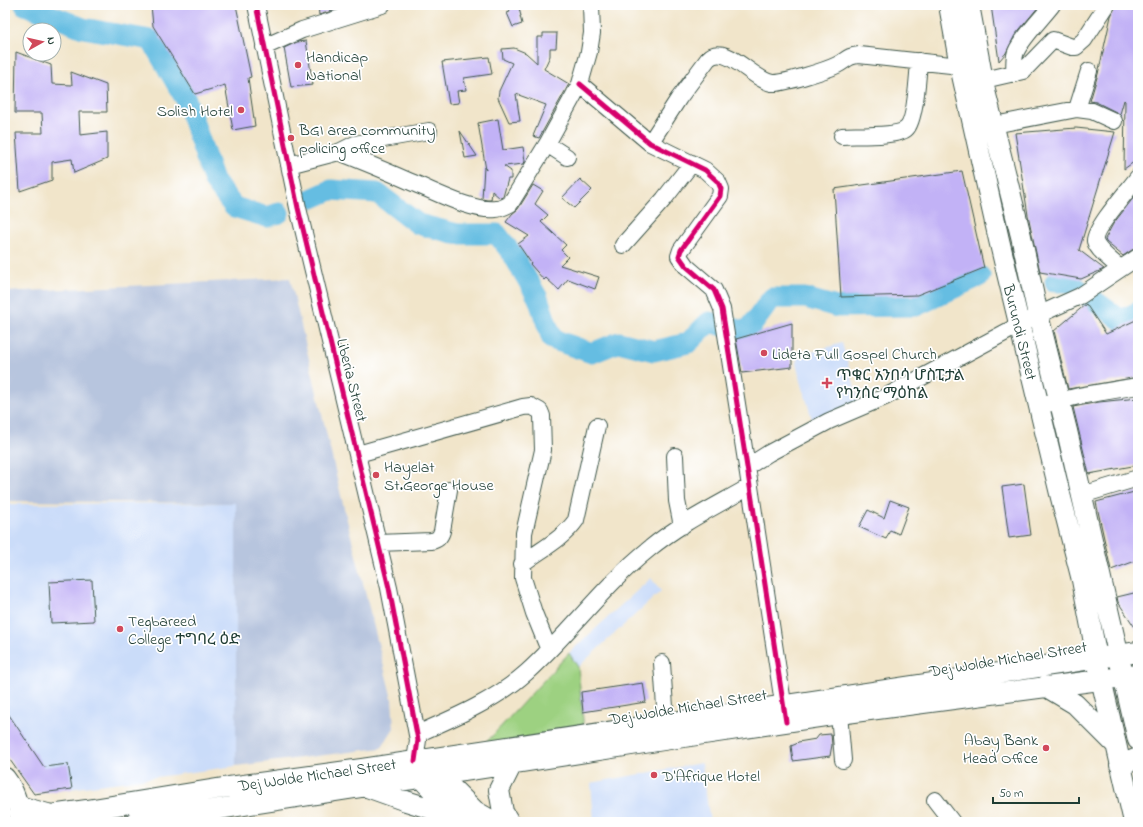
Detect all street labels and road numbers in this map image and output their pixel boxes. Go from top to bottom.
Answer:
street label: Burundi Street [995,281,1043,384]
street label: Liberia Street [329,336,373,425]
street label: Dej Wolde Michael Street [927,636,1089,684]
street label: Dej Wolde Michael Street [607,684,769,732]
street label: Dej Wolde Michael Street [236,753,398,799]

